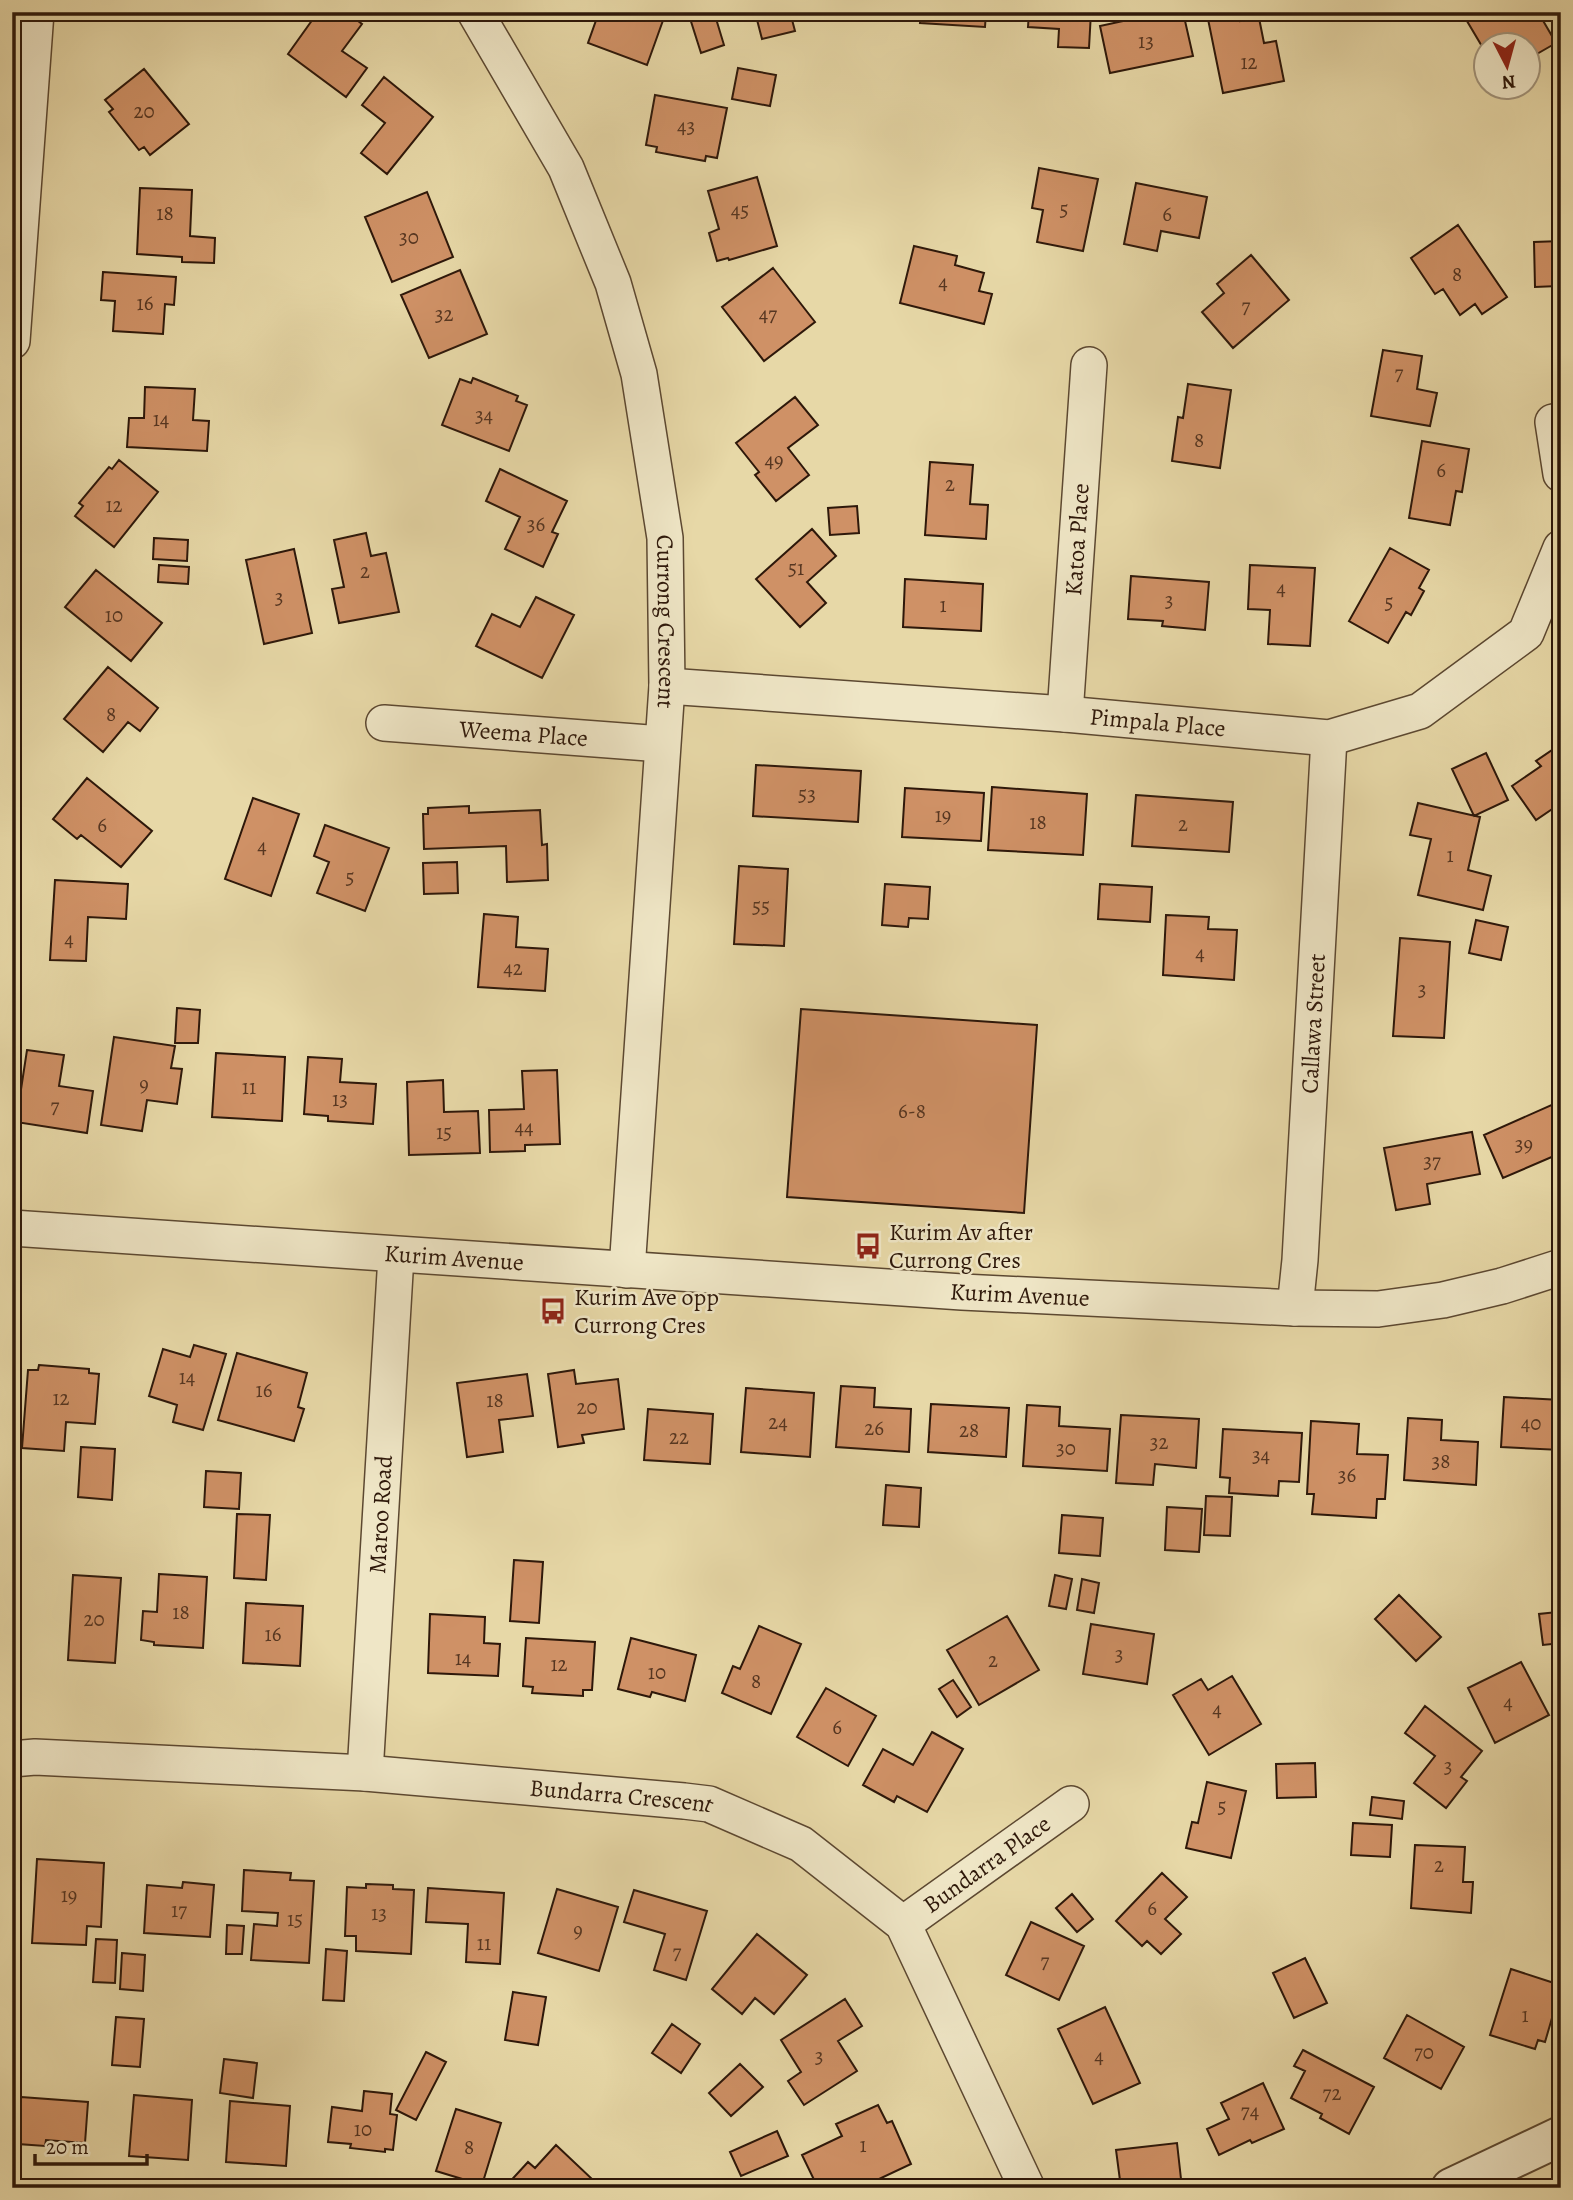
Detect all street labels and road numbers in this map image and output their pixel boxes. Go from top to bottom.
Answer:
street label: Katoa Place [1057,482,1097,597]
street label: Currong Crescent [649,534,683,709]
street label: Pimpala Place [1088,700,1227,745]
street label: Weema Place [457,713,589,754]
street label: Callawa Street [1293,953,1333,1095]
street label: Kurim Avenue [383,1237,525,1278]
street label: Kurim Avenue [949,1275,1090,1314]
street label: Maroo Road [361,1454,400,1575]
street label: Bundarra Crescent [528,1772,719,1820]
street label: Bundarra Place [917,1808,1057,1921]

